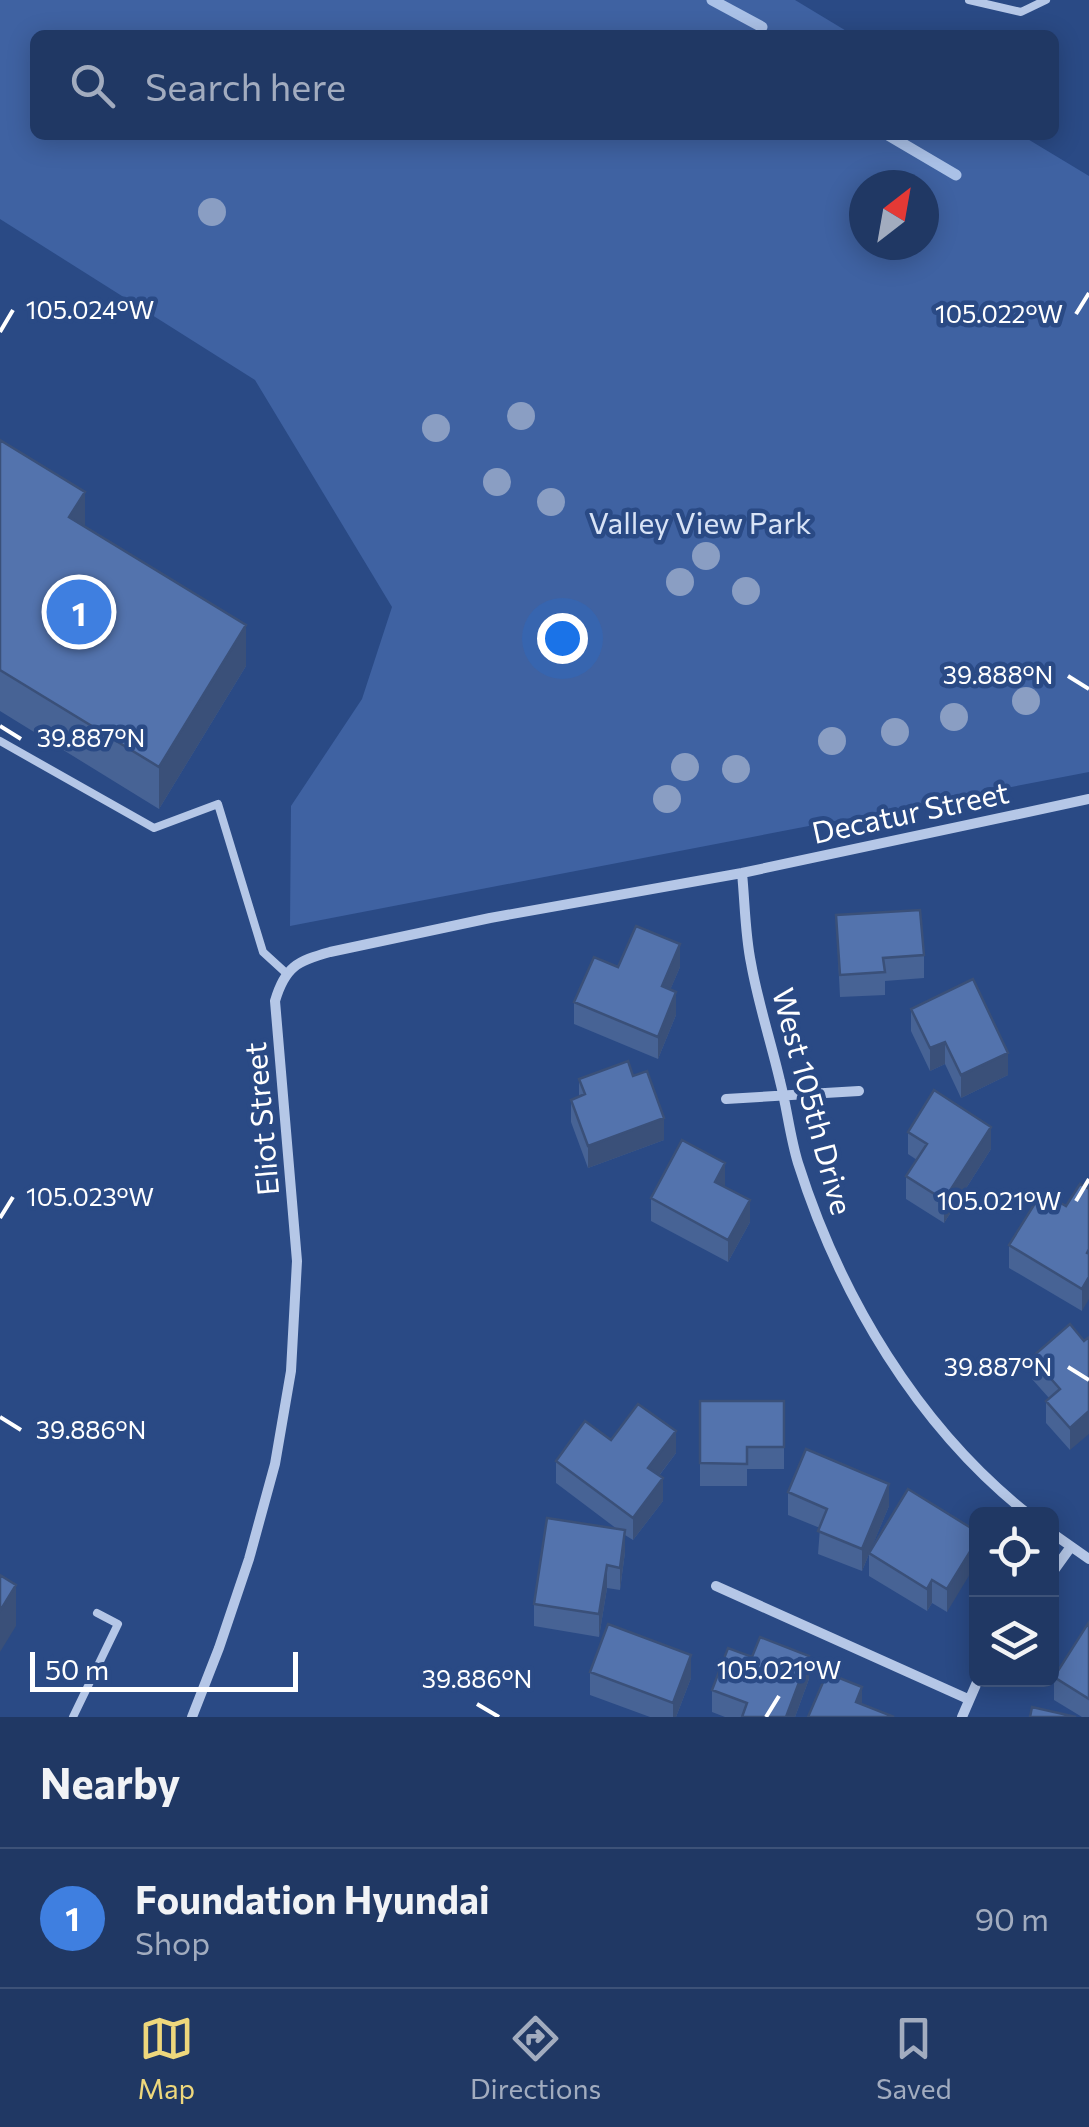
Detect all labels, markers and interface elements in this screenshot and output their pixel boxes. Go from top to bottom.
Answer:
search box [30,30,1059,140]
icon: search [65,58,120,113]
text: Search here [145,62,346,109]
north arrow [849,170,939,260]
text: 105.024°W [26,294,154,324]
text: 105.022°W [935,298,1063,328]
park label: Valley View Park [589,503,811,540]
pin: 1 [46,574,112,650]
your location [537,613,588,664]
text: 39.888°N [943,659,1053,689]
text: 39.887°N [37,722,145,752]
street label: Decatur Street [808,772,1012,850]
street label: West 105th Drive [766,984,862,1218]
street label: Eliot Street [235,1041,285,1197]
text: 105.023°W [26,1181,154,1211]
text: 105.021°W [937,1185,1061,1215]
text: 39.887°N [944,1351,1052,1381]
text: 39.886°N [36,1414,146,1444]
map controls [969,1507,1059,1687]
button: locate [969,1507,1059,1597]
button: layers [969,1597,1059,1687]
scale bar [30,1647,298,1692]
text: 50 m [45,1652,109,1686]
text: 105.021°W [717,1654,841,1684]
text: 39.886°N [422,1663,532,1693]
text: Nearby [40,1756,180,1808]
text: Foundation Hyundai [135,1875,490,1922]
text: 1 [65,1898,80,1938]
text: 90 m [975,1898,1049,1938]
text: Shop [135,1922,210,1962]
tab: Map [137,2011,195,2105]
tab: Directions [470,2011,601,2105]
tab: Saved [876,2011,952,2105]

